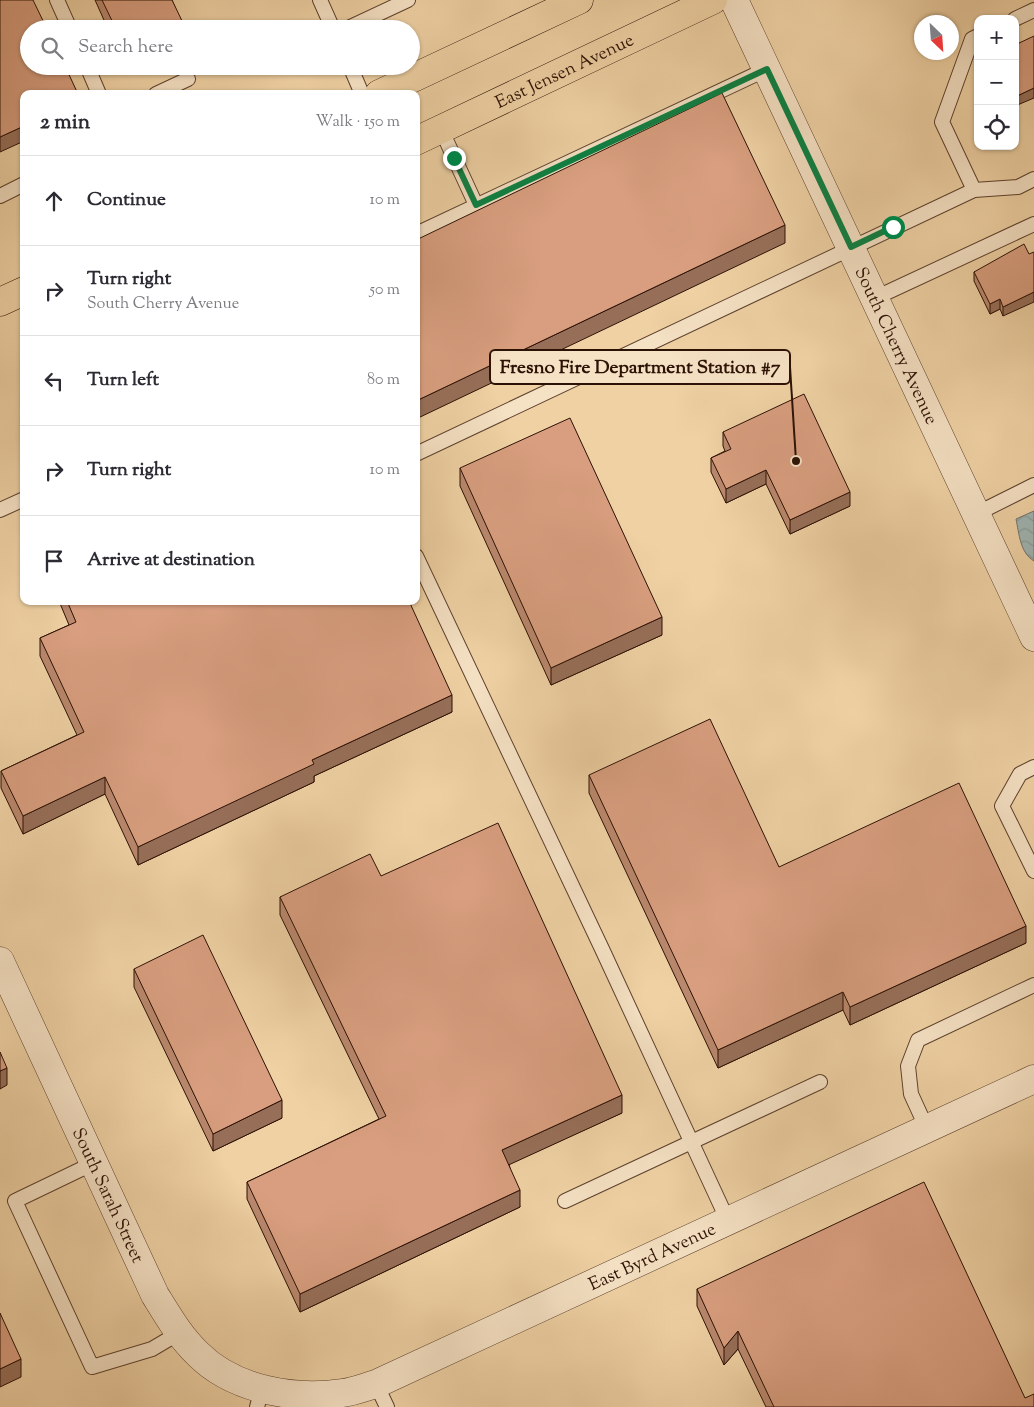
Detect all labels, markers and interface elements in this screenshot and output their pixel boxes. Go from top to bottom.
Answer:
north arrow [914,15,959,60]
map controls [974,15,1019,150]
button: + [974,15,1019,60]
search box [20,20,420,75]
street label: East Jensen Avenue [491,28,639,117]
icon: search [38,34,66,62]
text: Search here [78,34,173,61]
button: − [974,60,1019,105]
button: locate [974,105,1019,150]
text: 2 min [40,108,90,138]
text: Walk · 150 m [316,111,400,134]
route end [443,147,466,170]
icon: ahead [40,187,68,215]
text: Continue [87,187,166,214]
text: 10 m [370,189,400,212]
route start [882,216,905,239]
street label: South Cherry Avenue [847,263,943,429]
text: Turn right [87,266,171,293]
icon: right [40,277,68,305]
text: 50 m [369,279,400,302]
text: South Cherry Avenue [87,293,239,316]
callout: Fresno Fire Department Station #7 [490,350,790,384]
text: Fresno Fire Department Station #7 [500,355,781,382]
icon: left [40,367,68,395]
text: Turn left [87,367,159,394]
text: 80 m [367,369,400,392]
icon: right [40,457,68,485]
text: Turn right [87,457,171,484]
text: 10 m [370,459,400,482]
icon: arrive [40,547,68,575]
text: Arrive at destination [87,547,255,574]
street label: South Sarah Street [64,1124,149,1268]
street label: East Byrd Avenue [585,1217,721,1299]

